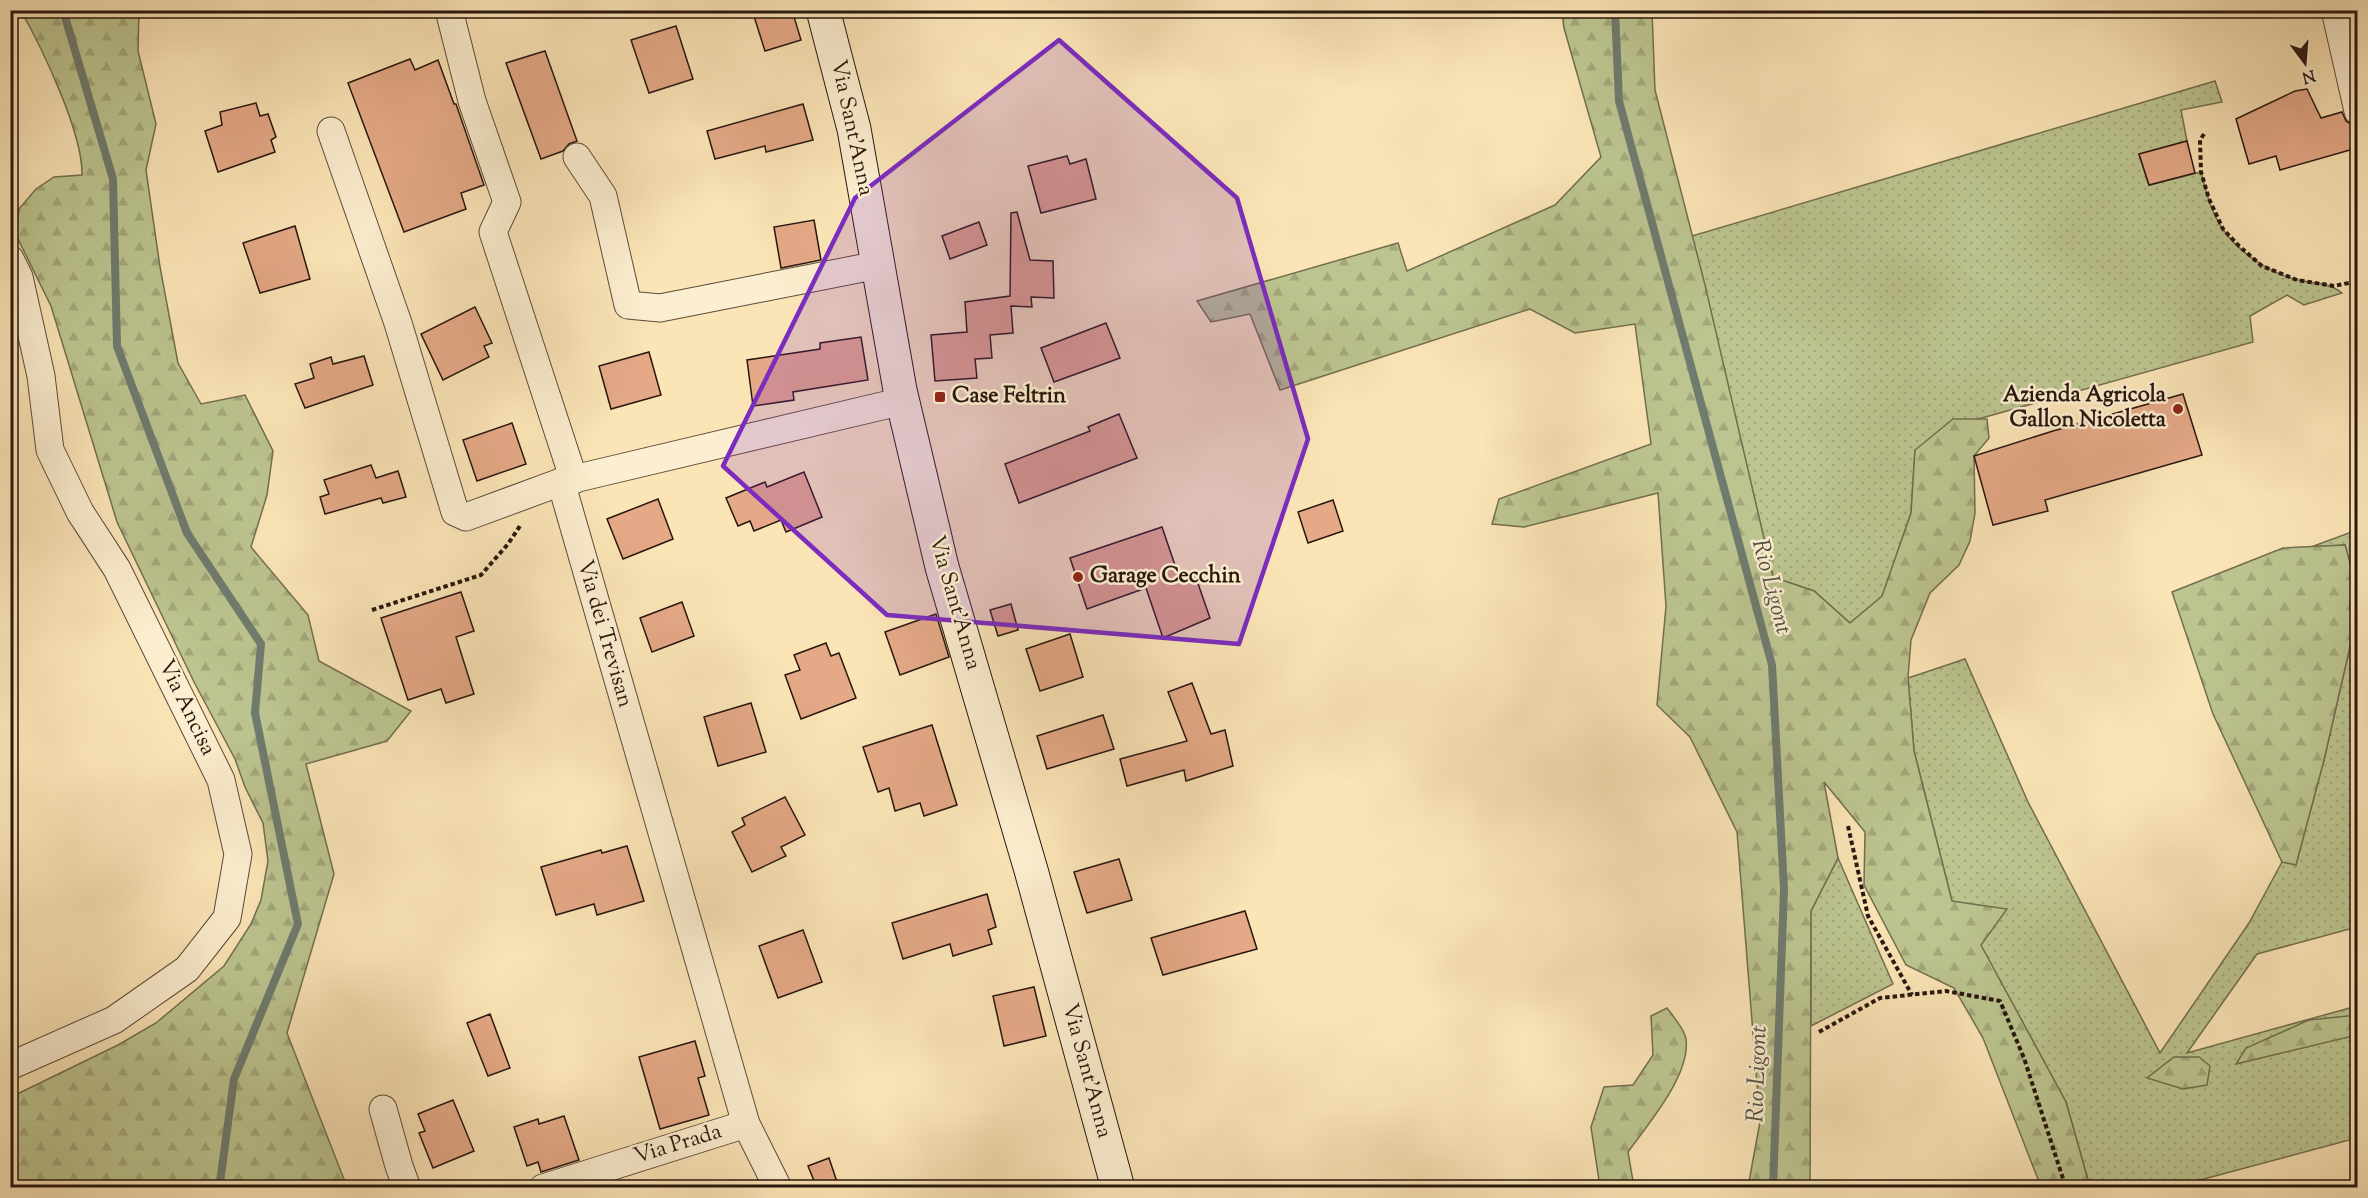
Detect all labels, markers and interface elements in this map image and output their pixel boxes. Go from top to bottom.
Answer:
north arrow [2275,33,2335,93]
street label: Via Sant'Anna [821,57,881,199]
text: N [2299,62,2318,88]
place label: Azienda Agricola Gallon Nicoletta [2003,380,2167,437]
place label: Case Feltrin [952,381,1066,413]
marker: Case Feltrin [933,390,947,404]
marker: Azienda Agricola Gallon Nicoletta [2171,402,2185,416]
street label: Via Sant'Anna [920,532,988,674]
water label: Rio Ligont [1742,536,1800,638]
street label: Via dei Trevisan [568,556,640,712]
place label: Garage Cecchin [1090,561,1241,593]
marker: Garage Cecchin [1071,570,1085,584]
street label: Via Ancisa [149,655,223,761]
street label: Via Sant'Anna [1053,1000,1119,1142]
water label: Rio Ligont [1739,1025,1777,1123]
street label: Via Prada [630,1116,726,1174]

